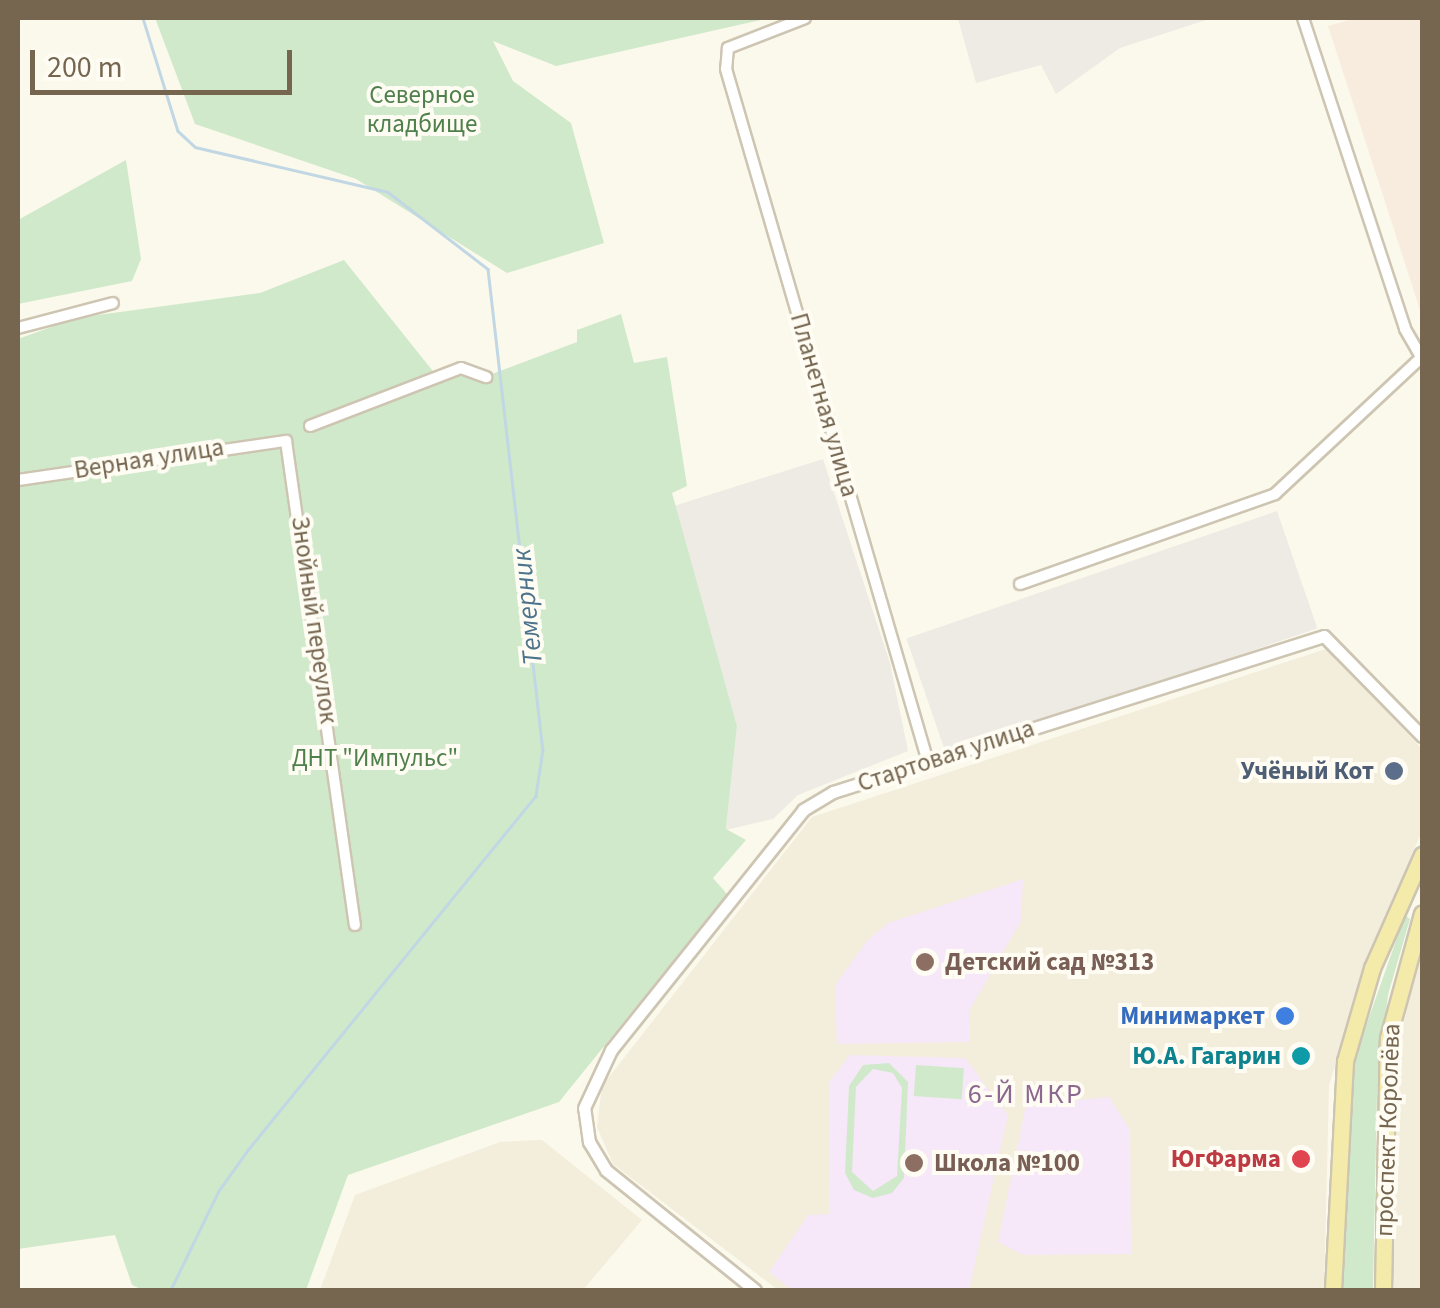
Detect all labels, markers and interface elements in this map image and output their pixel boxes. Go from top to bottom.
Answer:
scale bar [35,30,298,92]
text: 200 m [47,46,123,89]
park label: Северное кладбище [367,81,477,140]
street label: Планетная улица [783,310,865,500]
street label: Верная улица [72,432,226,486]
street label: Знойный переулок [285,515,343,725]
water label: Темерник [504,547,550,667]
street label: Стартовая улица [854,713,1038,799]
park label: ДНТ "Импульс" [292,743,458,773]
place label: Учёный Кот [1241,756,1374,786]
marker: Учёный Кот [1383,760,1405,782]
place label: Детский сад №313 [945,947,1154,977]
marker: Детский сад №313 [914,951,936,973]
place label: Минимаркет [1120,1001,1265,1031]
marker: Минимаркет [1274,1005,1296,1027]
street label: проспект Королёва [1369,1023,1407,1237]
place label: Ю.А. Гагарин [1132,1041,1281,1071]
marker: Ю.А. Гагарин [1290,1045,1312,1067]
district label: 6-Й МКР [968,1077,1084,1111]
place label: ЮгФарма [1171,1144,1281,1174]
place label: Школа №100 [934,1148,1080,1178]
marker: ЮгФарма [1290,1148,1312,1170]
marker: Школа №100 [903,1152,925,1174]

